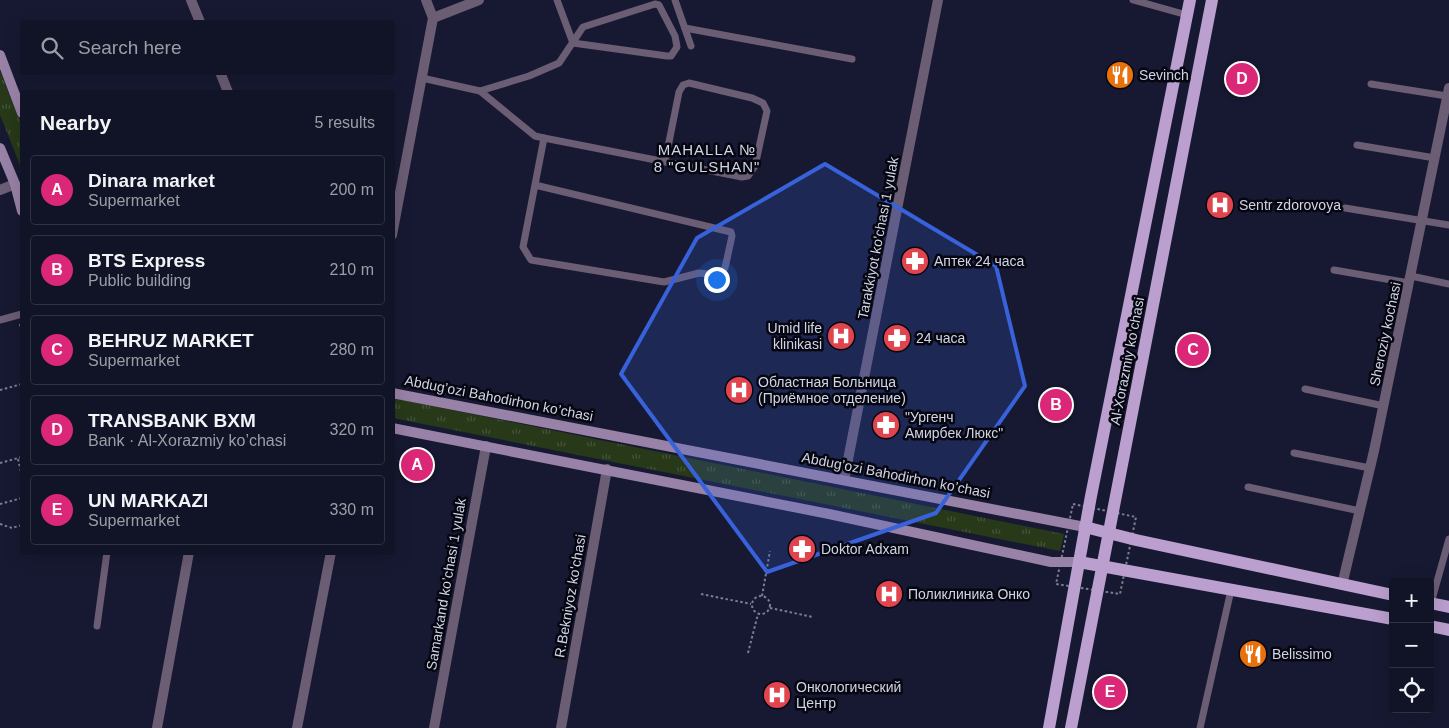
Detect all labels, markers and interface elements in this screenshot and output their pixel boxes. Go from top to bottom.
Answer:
search box [20,20,395,75]
icon: search [38,34,66,62]
text: Search here [78,37,182,58]
restaurant icon: Sevinch [1105,60,1135,90]
pin: D [1226,60,1258,98]
place label: Sevinch [1139,67,1189,83]
text: Nearby [40,111,111,134]
text: 5 results [315,114,375,131]
district label: MAHALLA № 8 "GULSHAN" [654,141,760,175]
street label: Tarakkiyot ko'chasi 1 yulak [854,154,902,321]
text: Dinara market [88,170,215,191]
text: A [51,181,63,198]
text: 200 m [330,181,374,198]
hospital icon: Sentr zdorovoya [1205,190,1235,220]
text: Supermarket [88,192,180,209]
place label: Sentr zdorovoya [1239,197,1341,213]
pharmacy icon: Аптек 24 часа [900,246,930,276]
text: BTS Express [88,250,205,271]
place label: Аптек 24 часа [934,253,1025,269]
text: B [51,261,63,278]
text: 210 m [330,261,374,278]
your location [704,267,730,293]
text: Public building [88,272,191,289]
street label: Sheroziy kochasi [1366,281,1404,387]
street label: Al-Xorazmiy ko’chasi [1107,296,1147,426]
place label: Umid life klinikasi [768,320,822,352]
hospital icon: Umid life klinikasi [826,321,856,351]
pharmacy icon: 24 часа [882,323,912,353]
text: BEHRUZ MARKET [88,330,254,351]
place label: 24 часа [916,330,966,346]
pin: C [1177,331,1209,369]
text: C [51,341,63,358]
text: 280 m [330,341,374,358]
text: Supermarket [88,352,180,369]
street label: Abdug’ozi Bahodirhon ko’chasi [403,372,595,424]
place label: Областная Больница (Приёмное отделение) [758,374,906,406]
hospital icon: Областная Больница (Приёмное отделение) [724,375,754,405]
pin: B [1040,386,1072,424]
place label: "Ургенч Амирбек Люкс" [905,409,1003,441]
text: TRANSBANK BXM [88,410,256,431]
pharmacy icon: "Ургенч Амирбек Люкс" [871,410,901,440]
text: D [51,421,63,438]
text: 320 m [330,421,374,438]
text: Bank · Al-Xorazmiy ko’chasi [88,432,286,449]
pin: A [401,446,433,484]
street label: Abdug’ozi Bahodirhon ko’chasi [800,449,992,501]
text: UN MARKAZI [88,490,208,511]
street label: Samarkand ko’chasi 1 yulak [423,496,469,671]
text: E [52,501,62,518]
text: 330 m [330,501,374,518]
text: Supermarket [88,512,180,529]
street label: R.Bekniyoz ko'chasi [551,533,589,659]
pharmacy icon: Doktor Adxam [787,534,817,564]
place label: Doktor Adxam [821,541,909,557]
map controls [1389,578,1434,713]
button: + [1389,578,1434,623]
hospital icon: Поликлиника Онко [874,579,904,609]
place label: Поликлиника Онко [908,586,1030,602]
button: − [1389,623,1434,668]
restaurant icon: Belissimo [1238,639,1268,669]
place label: Belissimo [1272,646,1332,662]
button: locate [1389,668,1434,713]
pin: E [1094,673,1126,711]
place label: Онкологический Центр [796,679,901,711]
hospital icon: Онкологический Центр [762,680,792,710]

